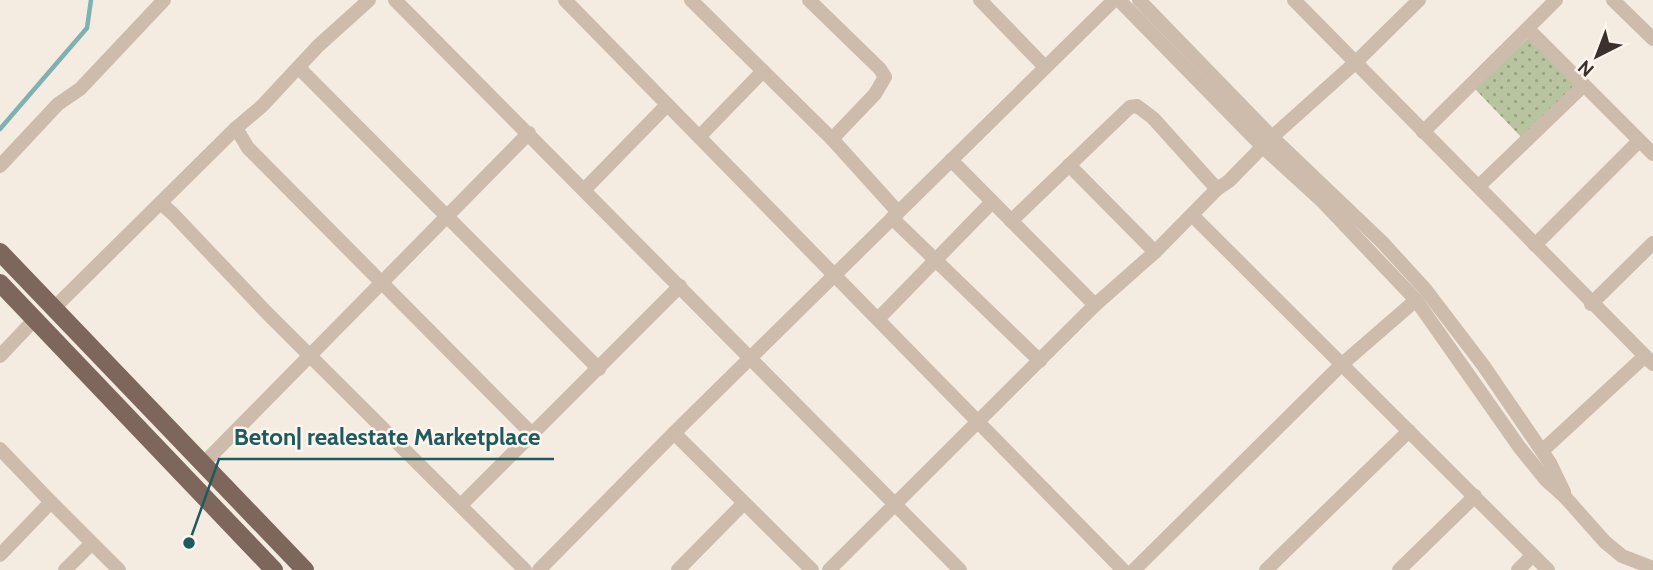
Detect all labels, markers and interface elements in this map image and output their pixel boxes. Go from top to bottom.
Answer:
north arrow [1562,21,1632,91]
text: N [1573,55,1599,81]
callout: Beton| realestate Marketplace [219,414,554,459]
text: Beton| realestate Marketplace [234,422,540,451]

